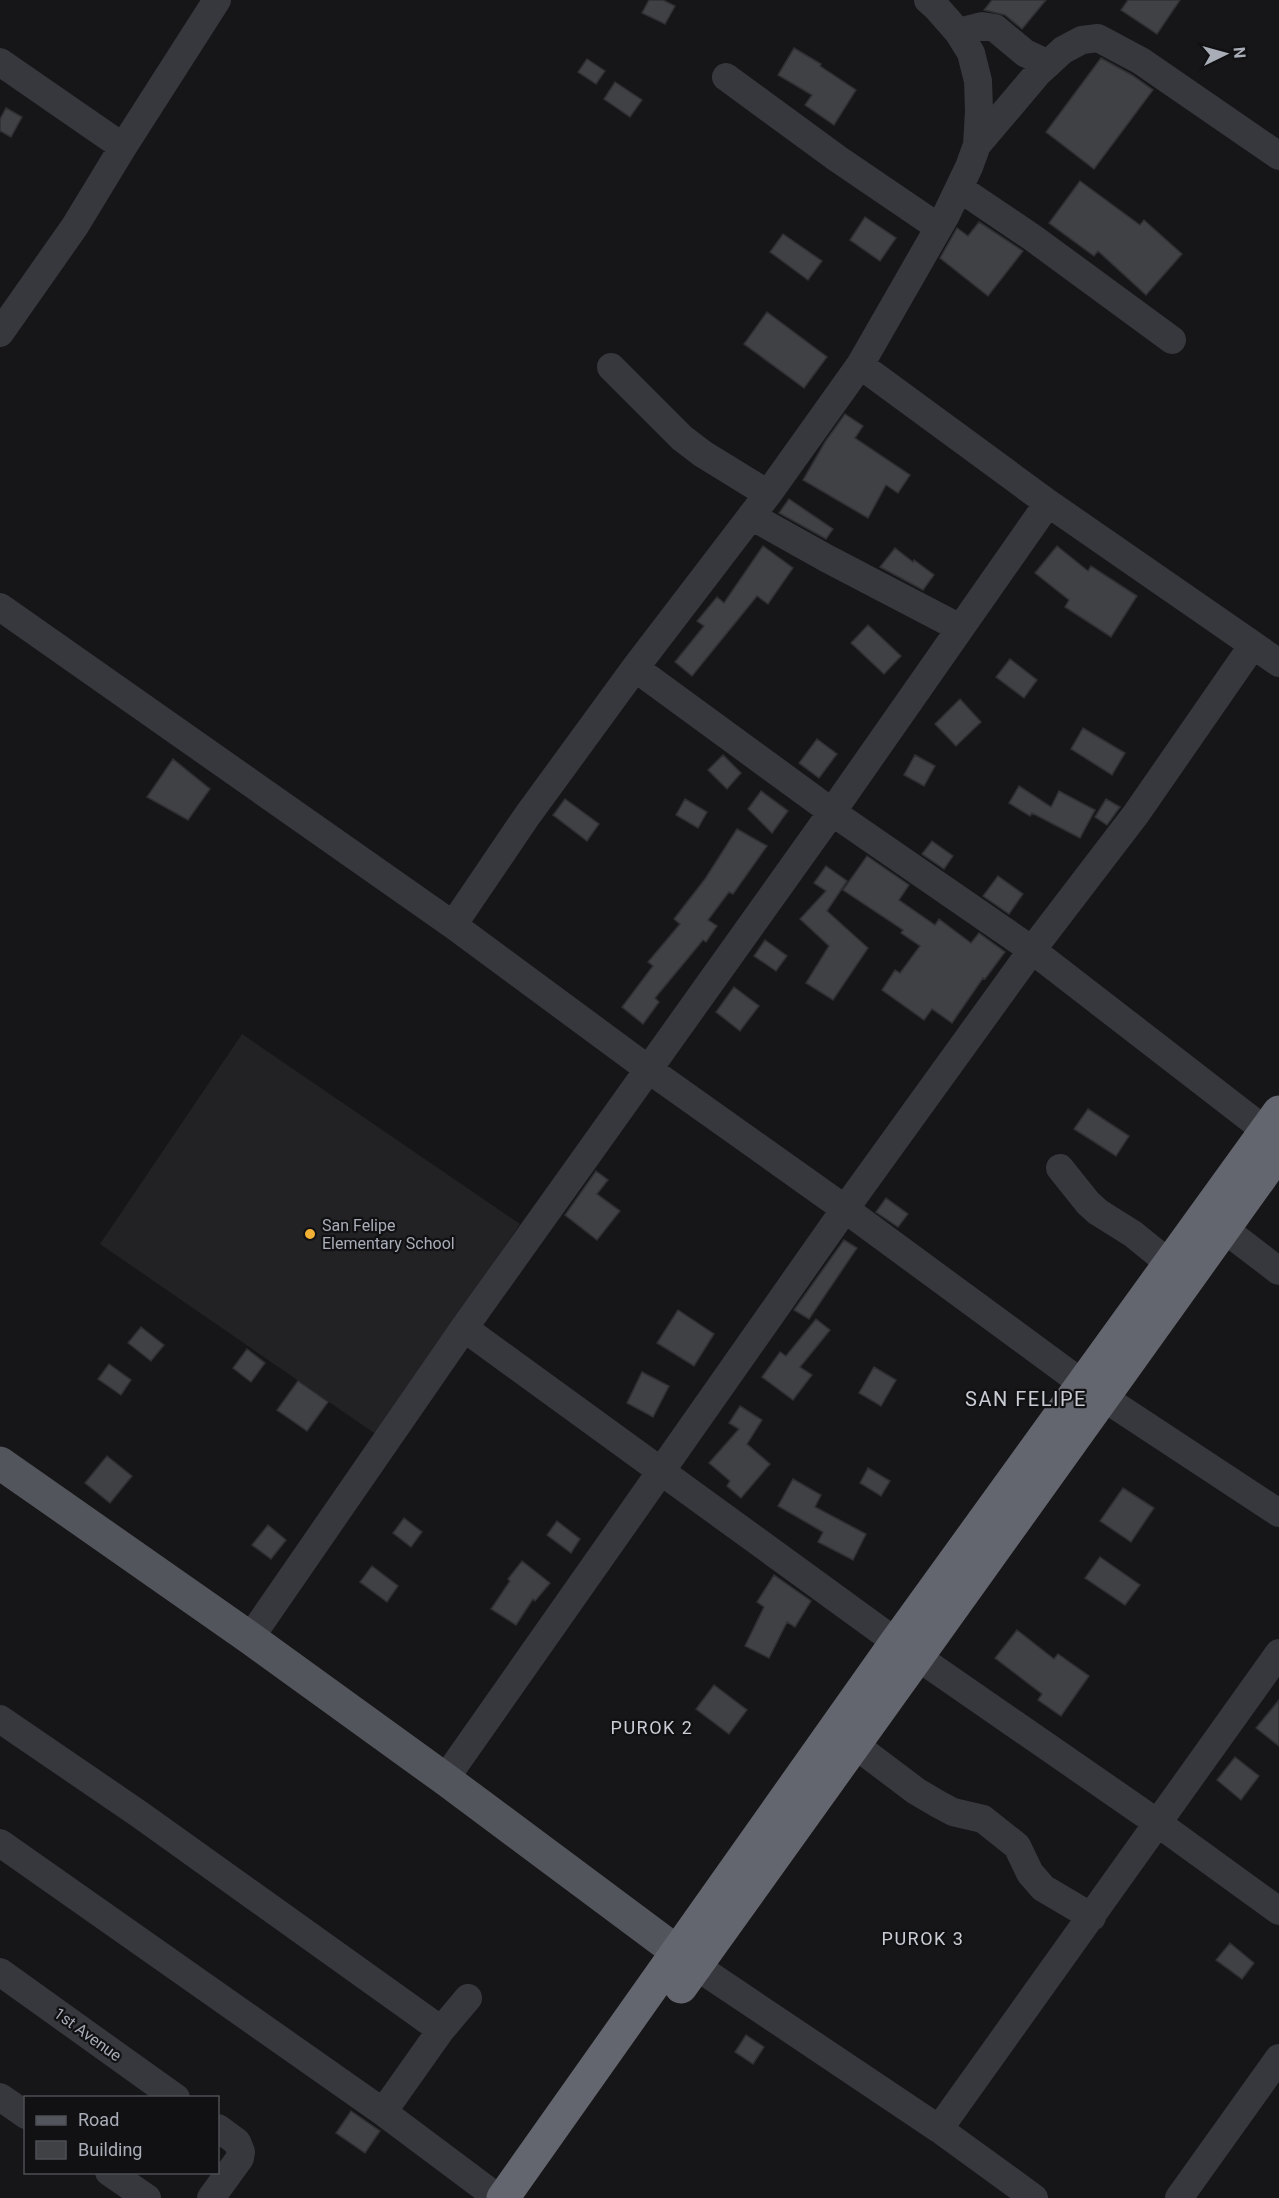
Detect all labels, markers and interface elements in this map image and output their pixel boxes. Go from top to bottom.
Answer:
north arrow [1195,24,1255,84]
text: N [1229,46,1249,59]
place label: San Felipe Elementary School [322,1216,455,1253]
marker: San Felipe Elementary School [303,1227,317,1241]
district label: SAN FELIPE [965,1387,1087,1411]
district label: PUROK 2 [611,1717,693,1738]
district label: PUROK 3 [882,1928,964,1949]
street label: 1st Avenue [50,2004,125,2065]
legend [24,2096,219,2174]
text: Road [78,2109,119,2130]
text: Building [78,2139,142,2160]

